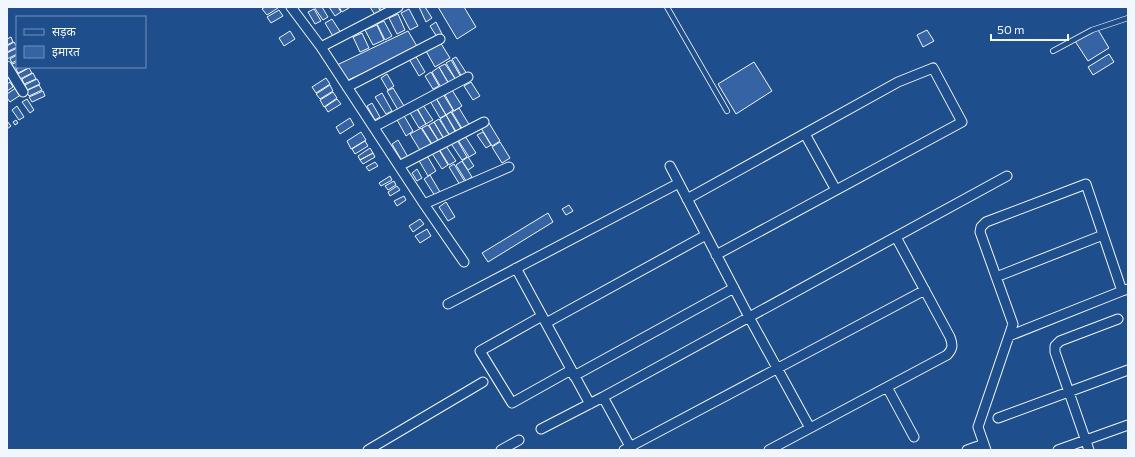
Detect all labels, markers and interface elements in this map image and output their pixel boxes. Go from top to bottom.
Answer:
legend [16,16,146,68]
scale bar [991,16,1068,42]
text: 50 m [997,22,1025,36]
text: सड़क [52,24,77,39]
text: इमारत [52,44,81,59]

